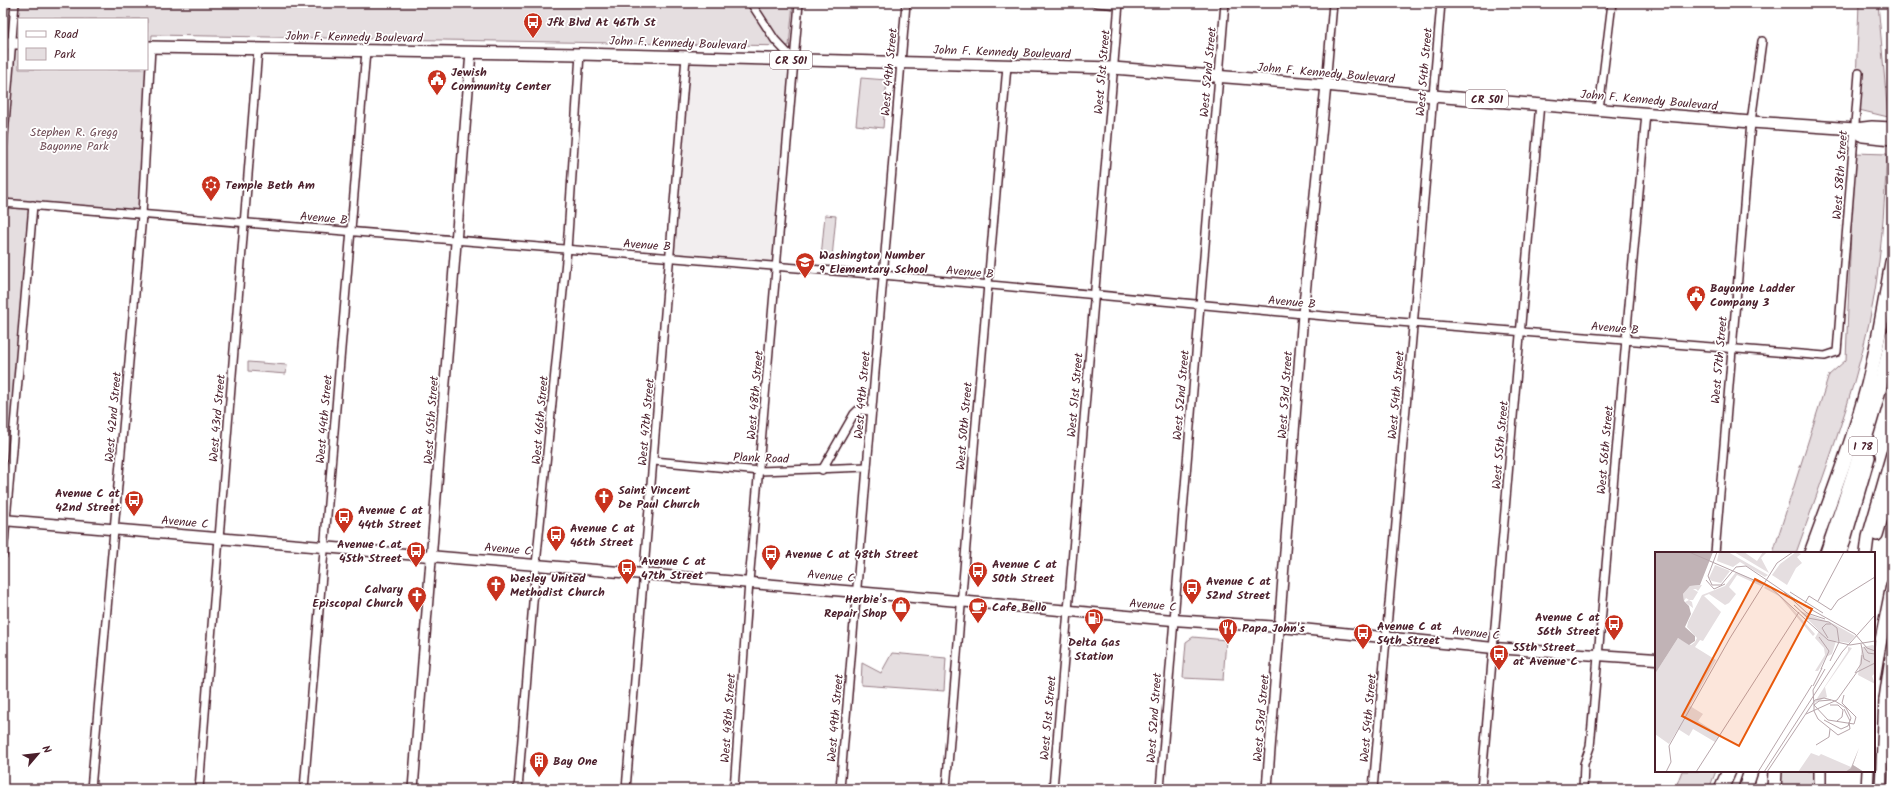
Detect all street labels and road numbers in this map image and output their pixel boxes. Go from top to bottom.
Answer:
street label: West 52nd Street [1195,26,1222,118]
street label: John F. Kennedy Boulevard [285,27,424,48]
street label: West 49th Street [876,27,903,117]
street label: West 54th Street [1411,27,1438,117]
street label: West 51st Street [1089,29,1116,115]
street label: John F. Kennedy Boulevard [609,32,748,55]
street label: John F. Kennedy Boulevard [933,41,1072,64]
road number: CR 501 [770,51,812,69]
street label: John F. Kennedy Boulevard [1257,58,1396,89]
street label: John F. Kennedy Boulevard [1580,85,1719,116]
road number: CR 501 [1466,90,1508,108]
street label: West 58th Street [1828,129,1853,220]
street label: Avenue B [299,207,349,230]
street label: Avenue B [622,234,671,257]
street label: Avenue B [945,261,995,284]
street label: Avenue B [1267,291,1317,314]
street label: West 57th Street [1706,315,1733,405]
street label: Avenue B [1590,317,1640,340]
street label: West 48th Street [742,349,769,440]
street label: West 52nd Street [1168,349,1195,441]
street label: West 49th Street [849,350,876,440]
street label: West 53rd Street [1273,350,1298,440]
street label: West 54th Street [1383,350,1410,440]
street label: West 51st Street [1062,352,1089,438]
street label: West 42nd Street [100,371,127,463]
street label: West 43rd Street [204,373,231,463]
street label: West 44th Street [311,374,338,464]
street label: West 45th Street [419,375,444,465]
street label: West 46th Street [527,375,554,465]
street label: West 47th Street [633,377,660,467]
street label: West 50th Street [951,381,978,471]
street label: West 55th Street [1487,400,1514,490]
street label: West 56th Street [1592,405,1619,495]
road number: I 78 [1849,437,1877,455]
street label: Plank Road [733,448,790,469]
street label: Avenue C [161,511,209,534]
street label: Avenue C [484,538,532,561]
street label: Avenue C [807,565,855,588]
street label: Avenue C [1129,594,1177,617]
street label: Avenue C [1451,622,1500,645]
street label: West 48th Street [716,672,741,763]
street label: West 52nd Street [1142,672,1167,764]
street label: West 49th Street [822,673,849,763]
street label: West 53rd Street [1248,673,1275,763]
street label: West 54th Street [1355,673,1382,763]
street label: West 51st Street [1035,675,1062,761]

